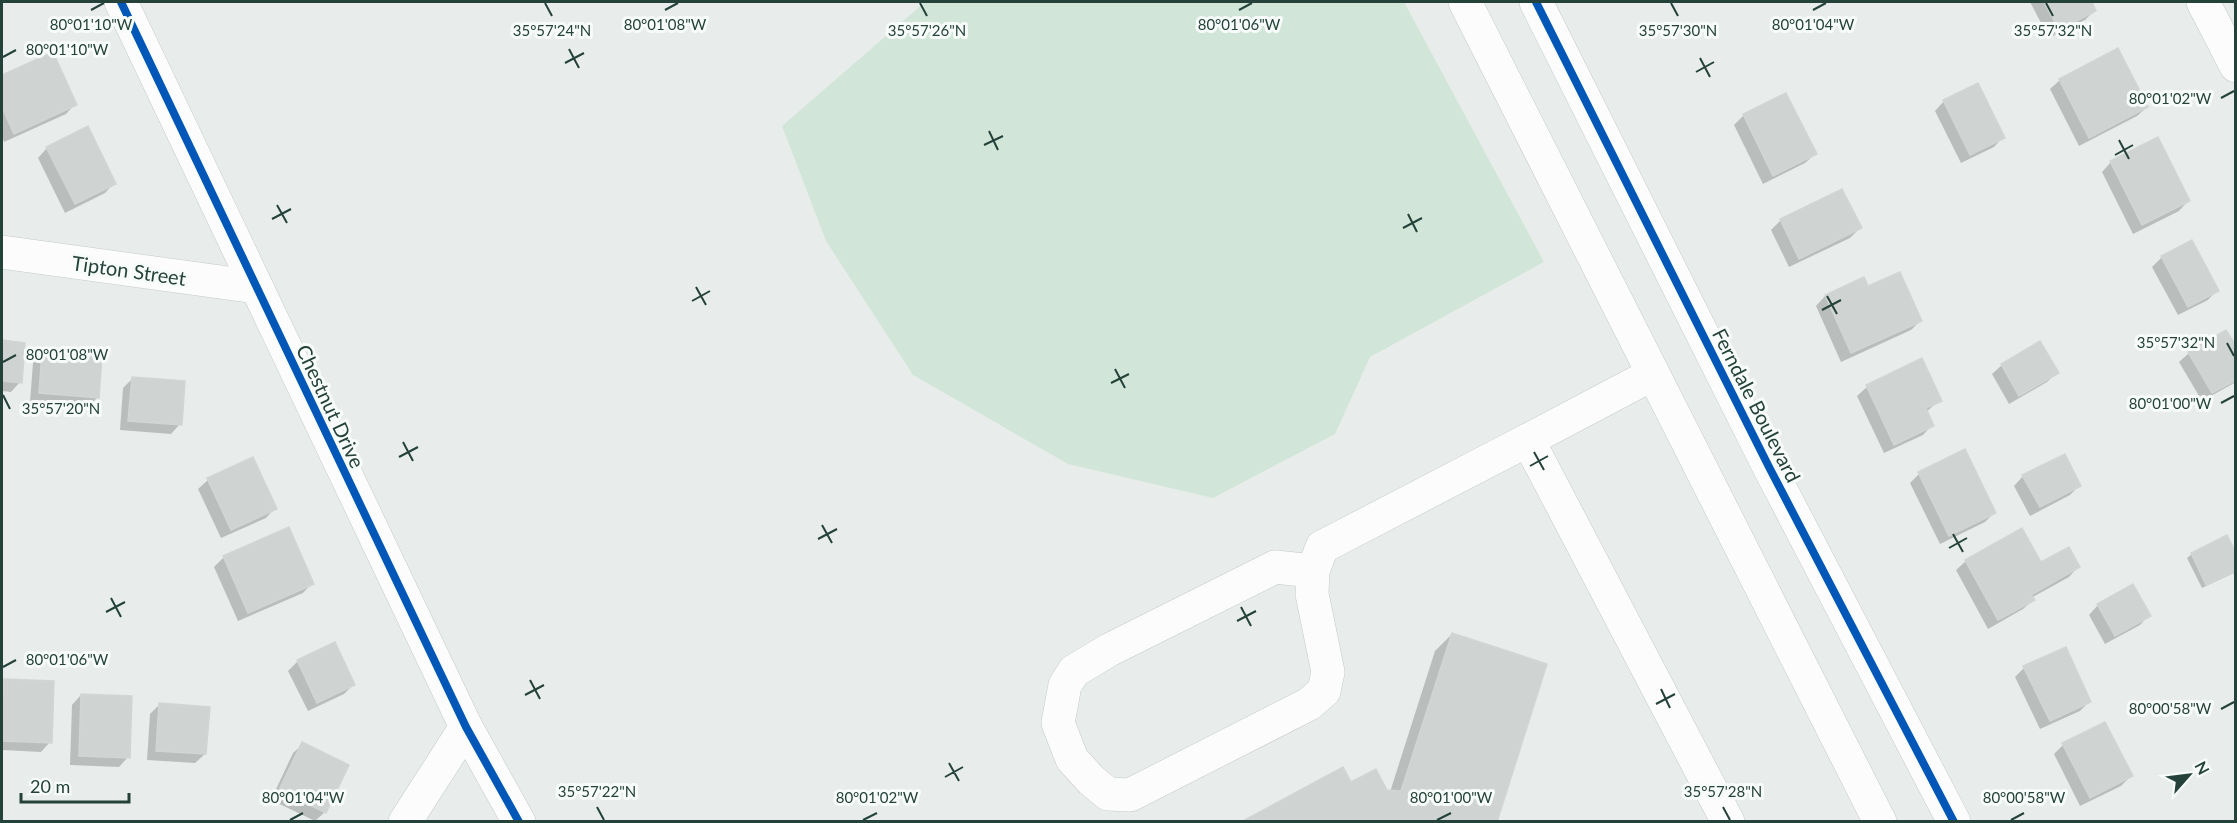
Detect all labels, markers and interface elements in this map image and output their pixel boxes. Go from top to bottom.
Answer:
text: 80°01'10"W [50,15,133,33]
text: 80°01'08"W [624,15,707,33]
text: 80°01'06"W [1198,15,1281,33]
text: 80°01'04"W [1772,15,1855,33]
text: 35°57'24"N [513,21,591,39]
text: 35°57'26"N [888,21,966,39]
text: 35°57'30"N [1639,21,1717,39]
text: 35°57'32"N [2014,21,2092,39]
text: 80°01'10"W [26,40,109,58]
text: 80°01'02"W [2129,89,2212,107]
street label: Tipton Street [70,250,188,290]
street label: Ferndale Boulevard [1708,324,1806,486]
text: 35°57'32"N [2137,333,2215,351]
street label: Chestnut Drive [292,341,370,471]
text: 80°01'08"W [26,345,109,363]
text: 80°01'00"W [2129,394,2212,412]
text: 35°57'20"N [22,399,100,417]
text: 80°01'06"W [26,650,109,668]
text: 80°00'58"W [2129,699,2212,717]
north arrow [2159,745,2219,805]
text: N [2191,758,2214,778]
scale bar [21,766,129,804]
text: 20 m [30,775,70,797]
text: 35°57'22"N [558,782,636,800]
text: 35°57'28"N [1684,782,1762,800]
text: 80°01'04"W [262,788,345,806]
text: 80°01'02"W [836,788,919,806]
text: 80°01'00"W [1410,788,1493,806]
text: 80°00'58"W [1983,788,2066,806]

